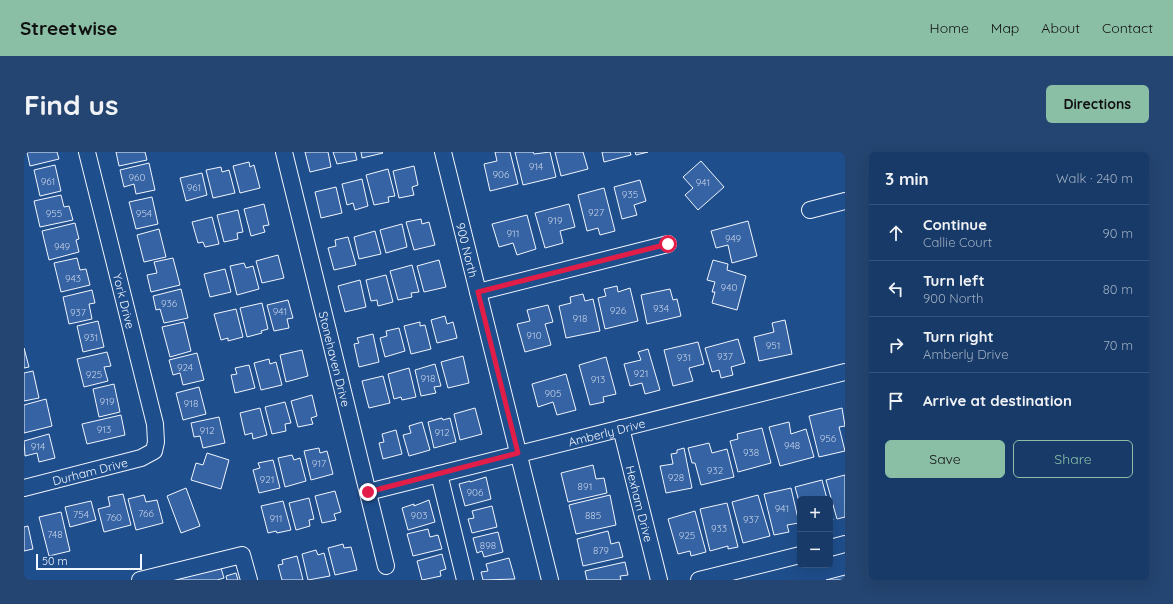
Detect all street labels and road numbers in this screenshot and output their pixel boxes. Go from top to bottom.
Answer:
street label: 900 North [453,221,482,279]
street label: York Drive [110,272,138,331]
street label: Stonehaven Drive [316,309,354,408]
street label: Amberly Drive [566,415,647,449]
street label: Durham Drive [51,454,129,488]
street label: Hexham Drive [623,464,657,544]

